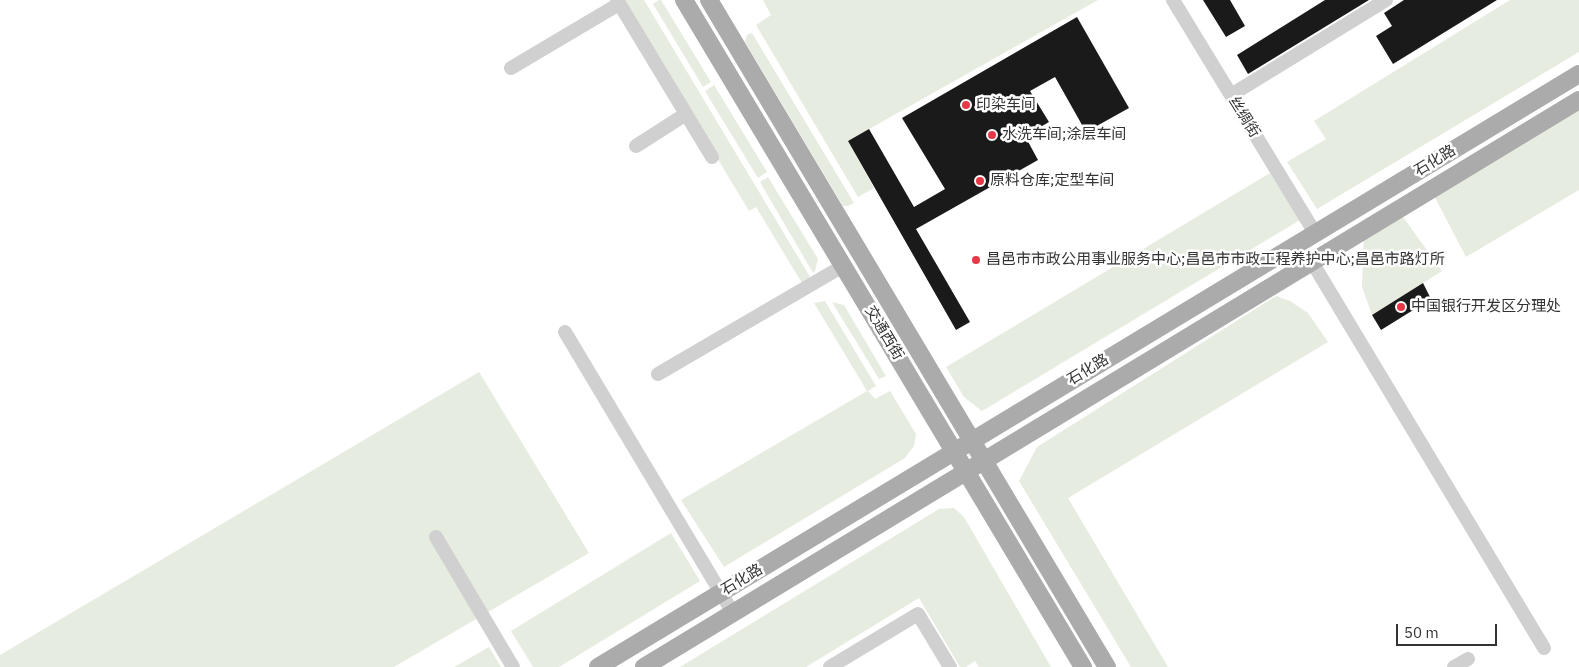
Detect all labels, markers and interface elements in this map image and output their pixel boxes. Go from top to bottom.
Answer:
street label: 丝绸街 [1224,93,1264,141]
place label: 印染车间 [976,96,1036,114]
marker: 印染车间 [960,99,972,111]
place label: 水洗车间;涂层车间 [1002,126,1126,144]
marker: 水洗车间;涂层车间 [986,129,998,141]
street label: 石化路 [1411,142,1459,180]
place label: 原料仓库;定型车间 [990,172,1114,190]
marker: 原料仓库;定型车间 [974,175,986,187]
place label: 昌邑市市政公用事业服务中心;昌邑市市政工程养护中心;昌邑市路灯所 [986,251,1445,269]
marker: 昌邑市市政公用事业服务中心;昌邑市市政工程养护中心;昌邑市路灯所 [970,254,982,266]
place label: 中国银行开发区分理处 [1411,298,1561,316]
marker: 中国银行开发区分理处 [1395,301,1407,313]
street label: 交通西街 [861,303,907,363]
street label: 石化路 [1064,351,1112,389]
street label: 石化路 [718,561,766,599]
scale bar [1399,614,1500,646]
text: 50 m [1404,623,1439,642]

